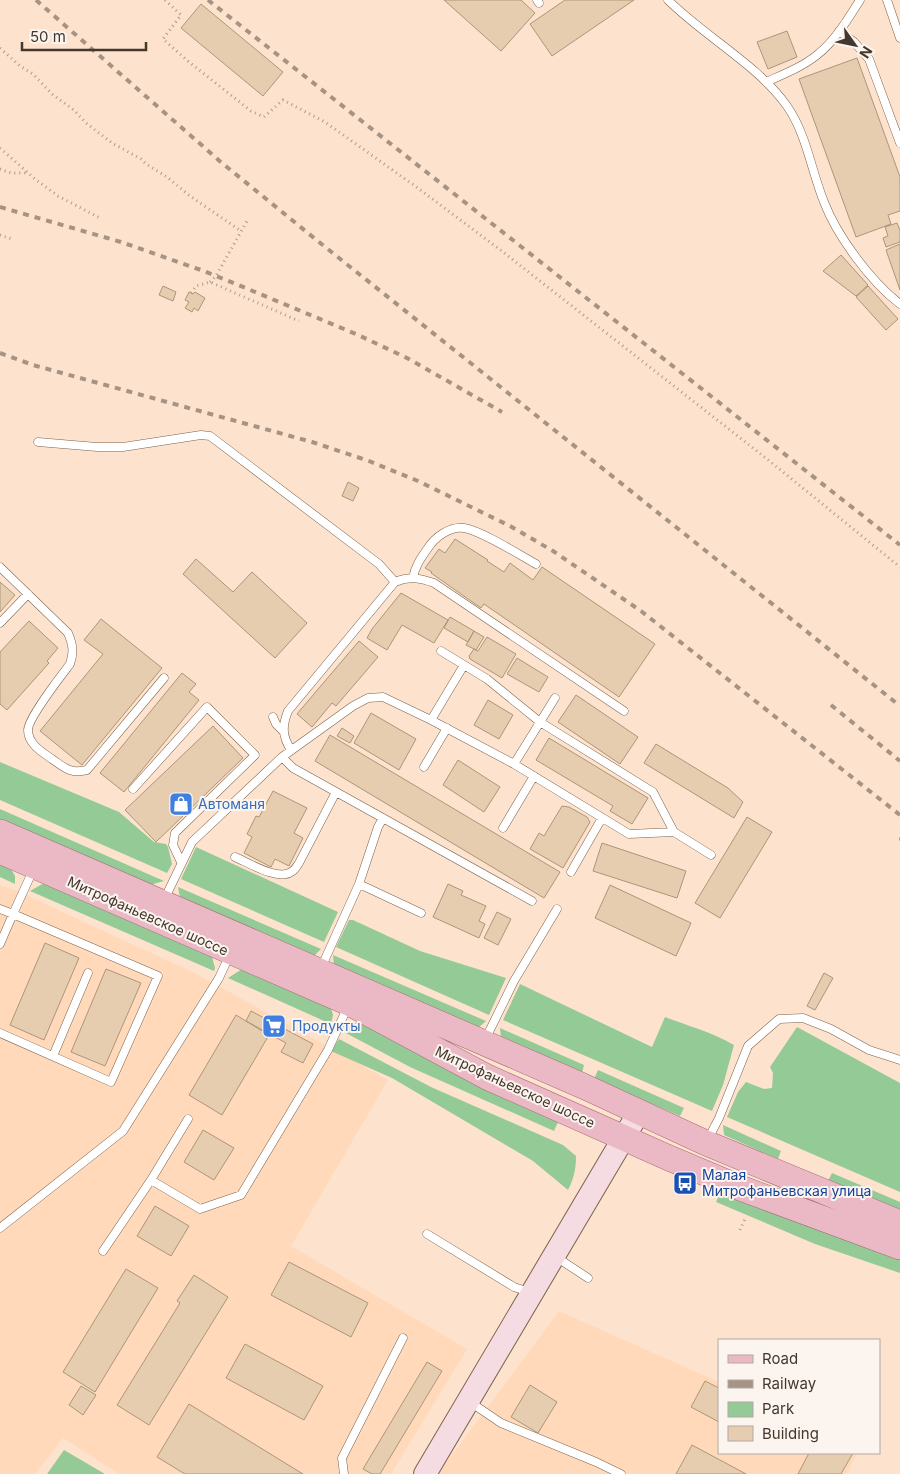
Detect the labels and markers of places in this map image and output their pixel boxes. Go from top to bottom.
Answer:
shop icon: Автоманя [168,791,194,817]
place label: Автоманя [198,795,265,812]
supermarket icon: Продукты [261,1013,287,1039]
place label: Продукты [292,1017,361,1034]
place label: Малая Митрофаньевская улица [702,1166,871,1199]
bus stop icon: Малая Митрофаньевская улица [672,1170,698,1196]

